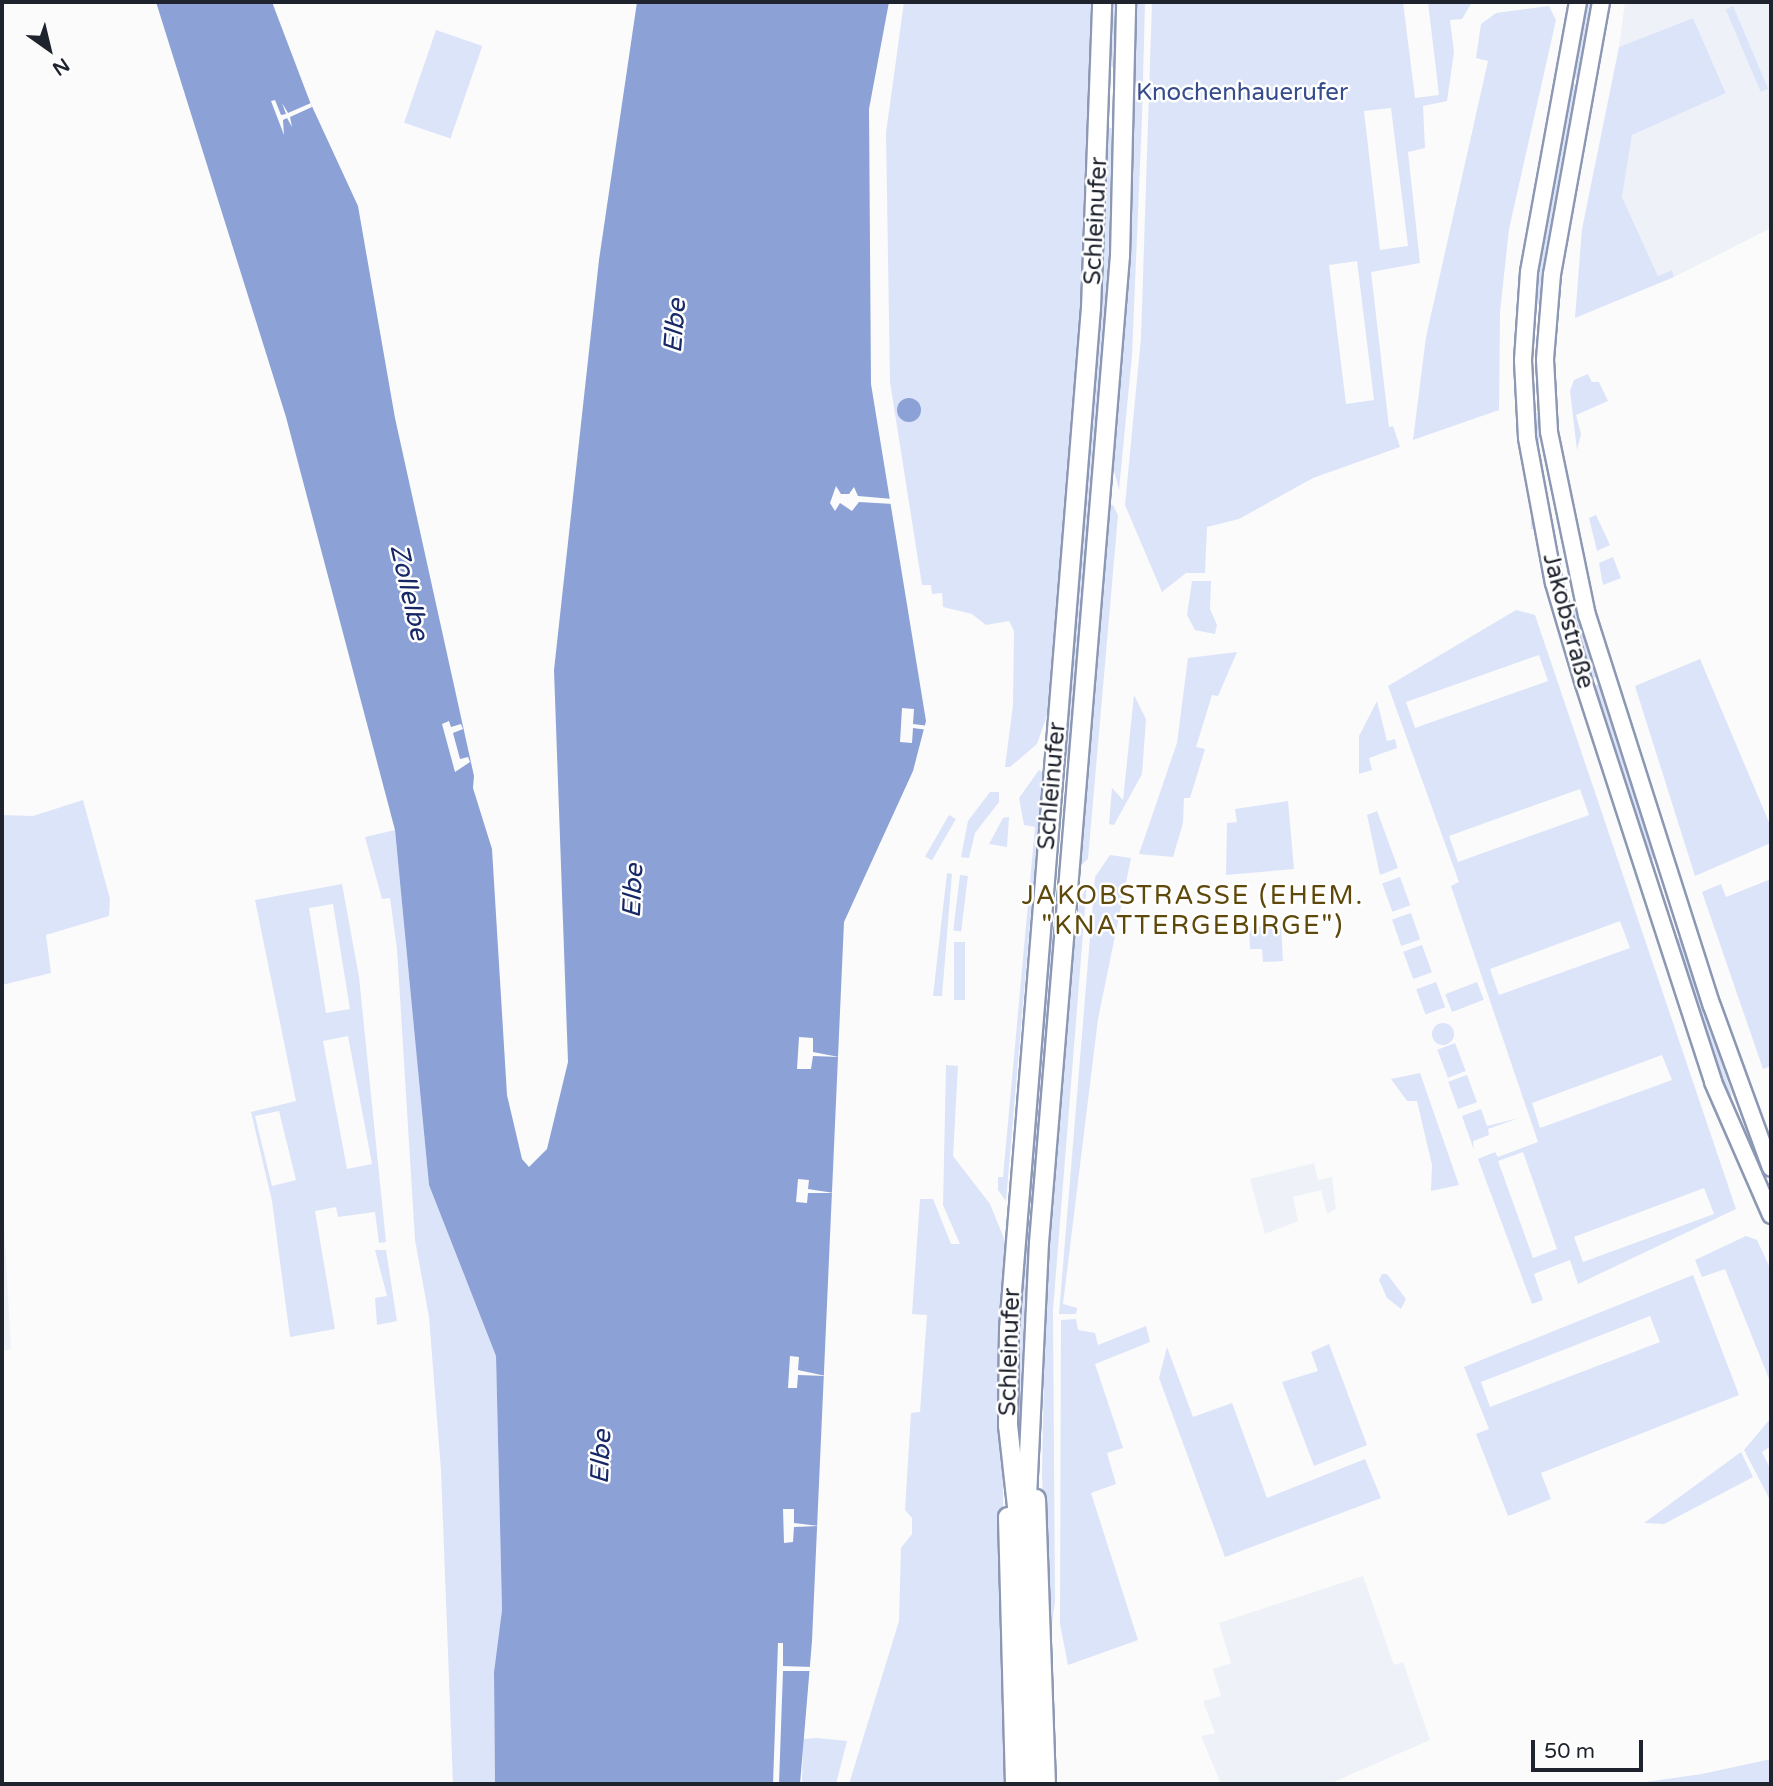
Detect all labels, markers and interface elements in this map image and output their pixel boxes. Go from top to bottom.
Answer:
north arrow [14,14,84,84]
text: N [48,53,73,80]
park label: Knochenhauerufer [1136,79,1348,107]
street label: Schleinufer [1078,156,1114,286]
water label: Elbe [657,298,693,354]
water label: Zollelbe [383,541,435,643]
street label: Jakobstraße [1536,550,1600,692]
street label: Schleinufer [1032,721,1072,851]
water label: Elbe [616,863,650,919]
district label: JAKOBSTRASSE (EHEM. "KNATTERGEBIRGE") [1024,880,1362,942]
street label: Schleinufer [993,1287,1027,1417]
water label: Elbe [584,1429,618,1485]
scale bar [1535,1726,1647,1770]
text: 50 m [1544,1739,1595,1764]

